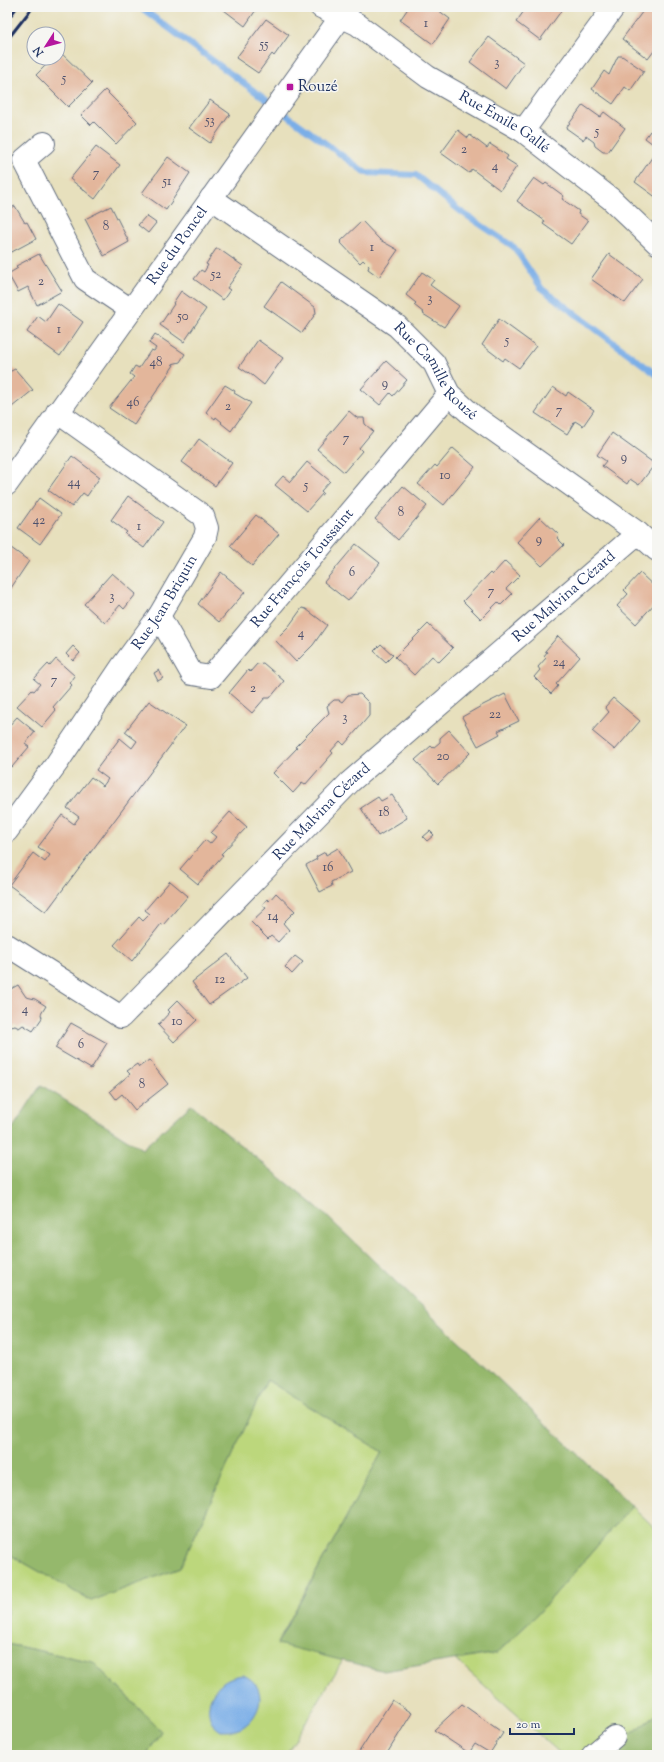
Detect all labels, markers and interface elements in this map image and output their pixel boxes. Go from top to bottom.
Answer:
house number: 1 [424,15,429,33]
north arrow [26,26,66,66]
house number: 55 [258,36,269,54]
text: N [30,43,48,60]
house number: 3 [494,54,500,72]
house number: 5 [61,70,67,88]
place label: Rouzé [298,77,338,98]
marker: Rouzé [285,82,295,92]
street label: Rue Émile Gallé [455,86,554,158]
house number: 53 [204,112,215,130]
house number: 5 [594,123,600,141]
house number: 2 [461,141,467,159]
house number: 4 [492,158,499,176]
house number: 7 [93,165,100,183]
house number: 51 [162,173,172,191]
street label: Rue du Poncel [142,202,213,289]
house number: 8 [103,218,109,236]
house number: 1 [370,239,375,257]
house number: 52 [210,266,221,284]
house number: 2 [38,273,44,291]
house number: 3 [427,290,433,308]
house number: 50 [176,308,189,326]
street label: Rue Camille Rouzé [389,318,481,426]
house number: 1 [57,321,62,339]
house number: 5 [504,332,510,350]
house number: 48 [149,354,163,372]
house number: 9 [382,375,388,393]
house number: 46 [127,394,139,412]
house number: 2 [225,398,231,416]
house number: 7 [556,402,563,420]
house number: 7 [343,430,350,448]
house number: 9 [621,449,627,467]
house number: 10 [439,467,451,485]
house number: 44 [67,474,81,492]
house number: 5 [303,477,309,495]
street label: Rue François Toussaint [246,504,359,632]
house number: 8 [398,504,404,522]
house number: 42 [33,512,45,530]
house number: 1 [137,518,142,536]
house number: 9 [536,531,542,549]
street label: Rue Malvina Cézard [508,546,621,647]
street label: Rue Jean Briquin [127,551,203,654]
house number: 6 [349,564,355,582]
house number: 7 [488,583,495,601]
house number: 3 [109,588,115,606]
house number: 4 [298,625,305,643]
house number: 24 [553,654,566,672]
house number: 7 [51,672,58,690]
house number: 2 [250,680,256,698]
house number: 22 [489,706,501,724]
house number: 3 [342,709,348,727]
house number: 20 [437,748,450,766]
street label: Rue Malvina Cézard [268,758,376,865]
house number: 18 [379,804,389,822]
house number: 16 [323,859,333,877]
house number: 14 [268,908,279,926]
house number: 12 [215,971,225,989]
house number: 4 [22,1001,29,1019]
house number: 10 [171,1013,183,1031]
house number: 6 [78,1036,84,1054]
house number: 8 [139,1076,145,1094]
scale bar [510,1710,574,1736]
text: 20 m [516,1716,541,1734]

